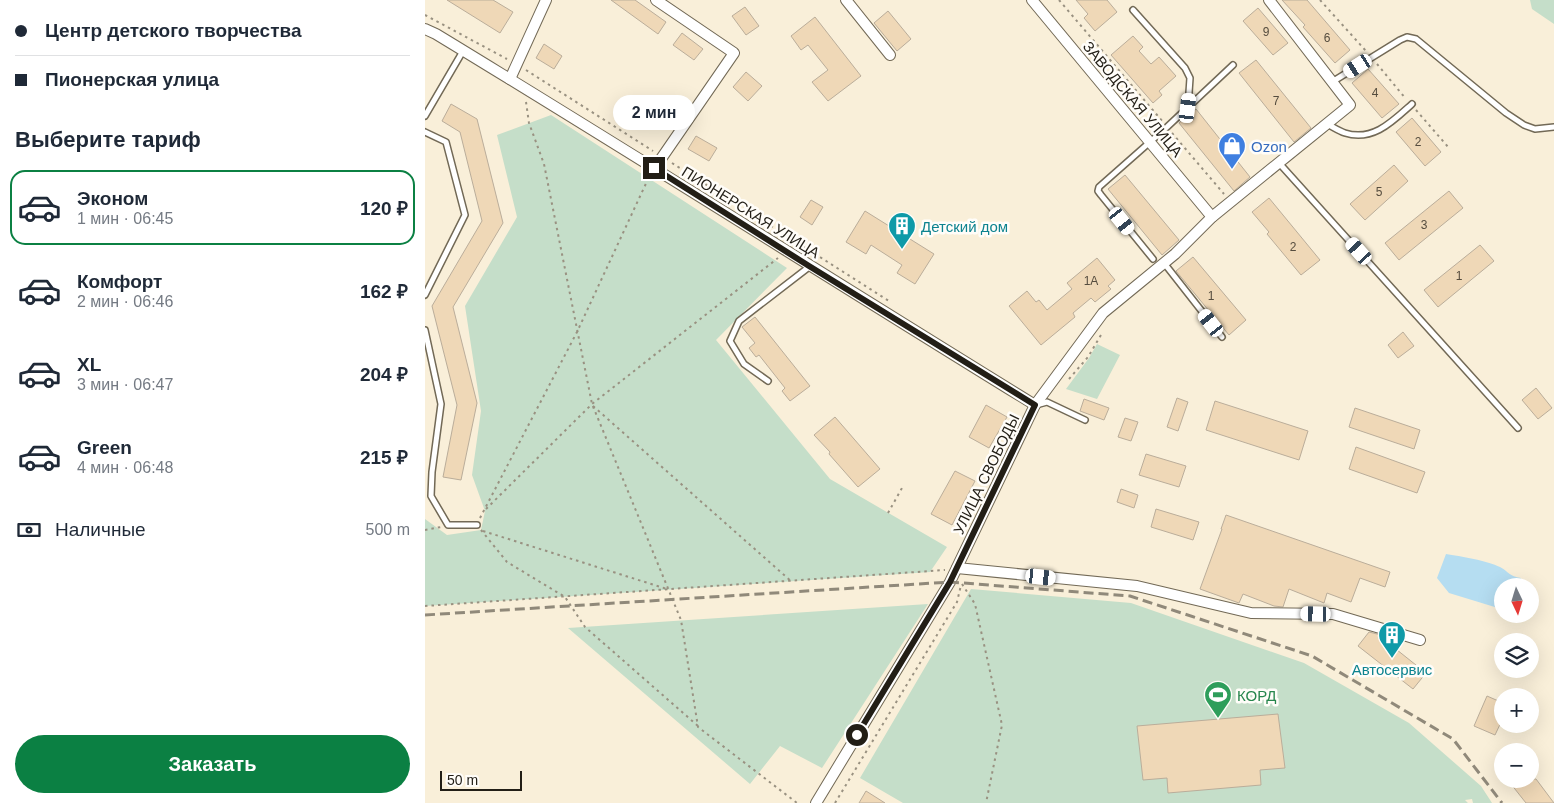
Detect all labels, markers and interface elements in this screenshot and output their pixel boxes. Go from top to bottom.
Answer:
text: Центр детского творчества [45,20,301,41]
house number: 9 [1263,25,1270,39]
house number: 6 [1324,31,1331,45]
street label: ЗАВОДСКАЯ УЛИЦА [1080,38,1186,160]
car [1341,52,1374,80]
text: Пионерская улица [45,69,219,90]
house number: 4 [1372,86,1379,100]
car [1178,92,1197,124]
house number: 7 [1273,94,1280,108]
callout: 2 мин [613,96,695,130]
text: 2 мин [632,104,676,121]
text: Выберите тариф [15,127,201,152]
shop icon: Ozon [1217,131,1247,170]
house number: 2 [1415,135,1422,149]
place label: Ozon [1251,138,1287,155]
route end [643,157,665,179]
street label: ПИОНЕРСКАЯ УЛИЦА [679,163,823,261]
icon: car [17,185,62,230]
house number: 5 [1376,185,1383,199]
text: Эконом [77,188,148,209]
text: 120 ₽ [360,198,408,219]
car [1106,205,1137,237]
text: 1 мин · 06:45 [77,210,173,227]
building icon: Детский дом [887,211,917,250]
place label: Детский дом [921,218,1008,235]
house number: 3 [1421,218,1428,232]
car [1343,235,1374,267]
house number: 2 [1290,240,1297,254]
icon: car [17,268,62,313]
house number: 1 [1456,269,1463,283]
text: Комфорт [77,271,162,292]
house number: 1А [1084,274,1098,288]
text: 162 ₽ [360,281,408,302]
house number: 1 [1208,289,1215,303]
text: 2 мин · 06:46 [77,293,173,310]
car [1195,307,1226,339]
icon: car [17,351,62,396]
text: XL [77,354,101,375]
text: 204 ₽ [360,364,408,385]
text: 3 мин · 06:47 [77,376,173,393]
street label: УЛИЦА СВОБОДЫ [950,411,1022,537]
icon: car [17,434,62,479]
text: Green [77,437,132,458]
text: 215 ₽ [360,447,408,468]
text: 4 мин · 06:48 [77,459,173,476]
icon: cash [15,516,43,544]
text: Наличные [55,519,146,540]
text: 500 m [366,521,410,538]
car [1025,568,1056,586]
north arrow [1494,578,1539,622]
map controls [1494,578,1539,788]
car [1300,606,1331,622]
building icon: Автосервис [1377,620,1407,659]
button: layers [1494,633,1539,678]
place label: Автосервис [1352,661,1433,678]
sports icon: КОРД [1203,680,1233,719]
place label: КОРД [1237,687,1276,704]
button: + [1494,688,1539,733]
route start [846,724,868,746]
button: Заказать [15,735,410,793]
button: − [1494,743,1539,788]
scale bar [440,768,523,791]
text: 50 m [447,772,478,788]

